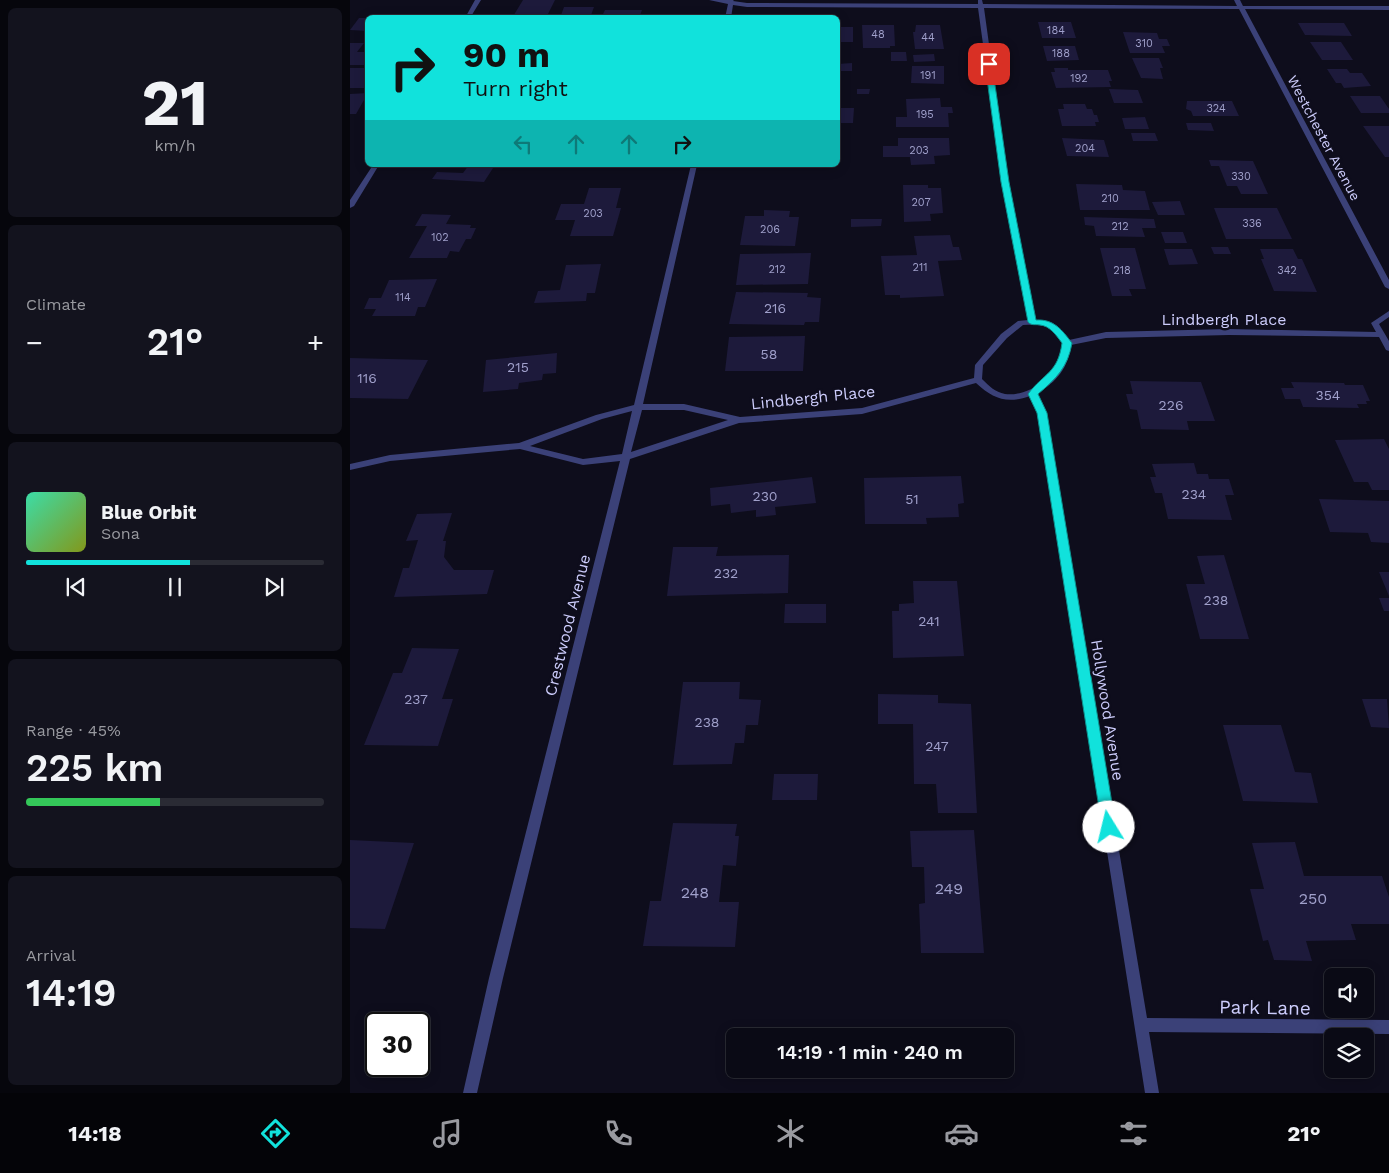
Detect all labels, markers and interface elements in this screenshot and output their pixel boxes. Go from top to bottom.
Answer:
house number: 184 [1047,24,1065,37]
house number: 48 [871,28,885,41]
house number: 44 [921,31,935,44]
text: 90 m [463,34,550,76]
icon: right [380,35,445,100]
house number: 310 [1135,37,1153,50]
pin [968,43,1010,85]
house number: 188 [1052,47,1070,60]
icon: arrive [975,50,1003,78]
text: 21 [142,65,208,141]
house number: 191 [920,69,936,82]
house number: 192 [1070,72,1088,85]
street label: Westchester Avenue [1284,73,1364,203]
text: Turn right [463,76,568,101]
house number: 324 [1206,102,1226,115]
house number: 195 [916,108,934,121]
icon: left [509,130,537,158]
icon: ahead [562,130,590,158]
icon: ahead [615,130,643,158]
icon: right [668,130,696,158]
text: km/h [154,136,196,155]
house number: 204 [1075,142,1095,155]
house number: 203 [909,144,929,157]
house number: 330 [1231,170,1251,183]
house number: 210 [1101,192,1119,205]
house number: 207 [911,196,931,209]
house number: 203 [583,207,603,220]
house number: 336 [1242,217,1262,230]
house number: 212 [1111,220,1129,233]
house number: 206 [760,223,780,236]
house number: 102 [431,231,449,244]
house number: 211 [913,261,928,274]
house number: 212 [768,263,786,276]
house number: 218 [1113,264,1131,277]
house number: 342 [1277,264,1297,277]
house number: 114 [395,291,411,304]
text: Climate [26,295,86,314]
house number: 216 [764,300,786,316]
street label: Lindbergh Place [1162,310,1286,329]
text: 21° [147,320,203,364]
text: − [26,326,43,359]
text: + [307,326,324,359]
house number: 58 [761,346,777,362]
house number: 215 [507,359,529,375]
house number: 116 [357,370,377,386]
street label: Lindbergh Place [750,382,876,413]
house number: 354 [1316,387,1340,403]
house number: 226 [1159,397,1183,413]
house number: 234 [1182,486,1206,502]
house number: 230 [752,488,778,504]
house number: 51 [905,491,919,507]
text: Blue Orbit [101,501,196,524]
text: Sona [101,524,140,543]
street label: Crestwood Avenue [541,552,594,698]
house number: 232 [714,565,738,581]
icon: previous [62,573,90,601]
icon: pause [161,573,189,601]
icon: next [260,573,288,601]
house number: 238 [1204,592,1228,608]
house number: 241 [918,613,940,629]
street label: Hollywood Avenue [1087,638,1128,782]
house number: 237 [404,691,428,707]
house number: 238 [695,714,719,730]
text: Range · 45% [26,721,121,740]
house number: 247 [925,738,949,754]
text: 225 km [26,746,163,790]
position arrow [1082,800,1134,852]
house number: 249 [935,879,963,898]
house number: 248 [681,883,709,902]
house number: 250 [1299,889,1327,908]
text: Arrival [26,946,76,965]
map controls [1324,968,1374,1078]
button: sound [1324,968,1374,1018]
text: 14:19 [26,971,117,1015]
street label: Park Lane [1219,995,1311,1020]
speed limit sign: 30 [365,1012,430,1077]
button: layers [1324,1028,1374,1078]
text: 14:19 · 1 min · 240 m [777,1041,963,1064]
icon: directions [258,1116,293,1151]
icon: music [430,1116,465,1151]
icon: phone [601,1116,636,1151]
icon: climate [773,1116,808,1151]
icon: car [944,1116,979,1151]
icon: filters [1116,1116,1151,1151]
text: 14:18 [68,1121,122,1146]
text: 21° [1287,1121,1321,1146]

